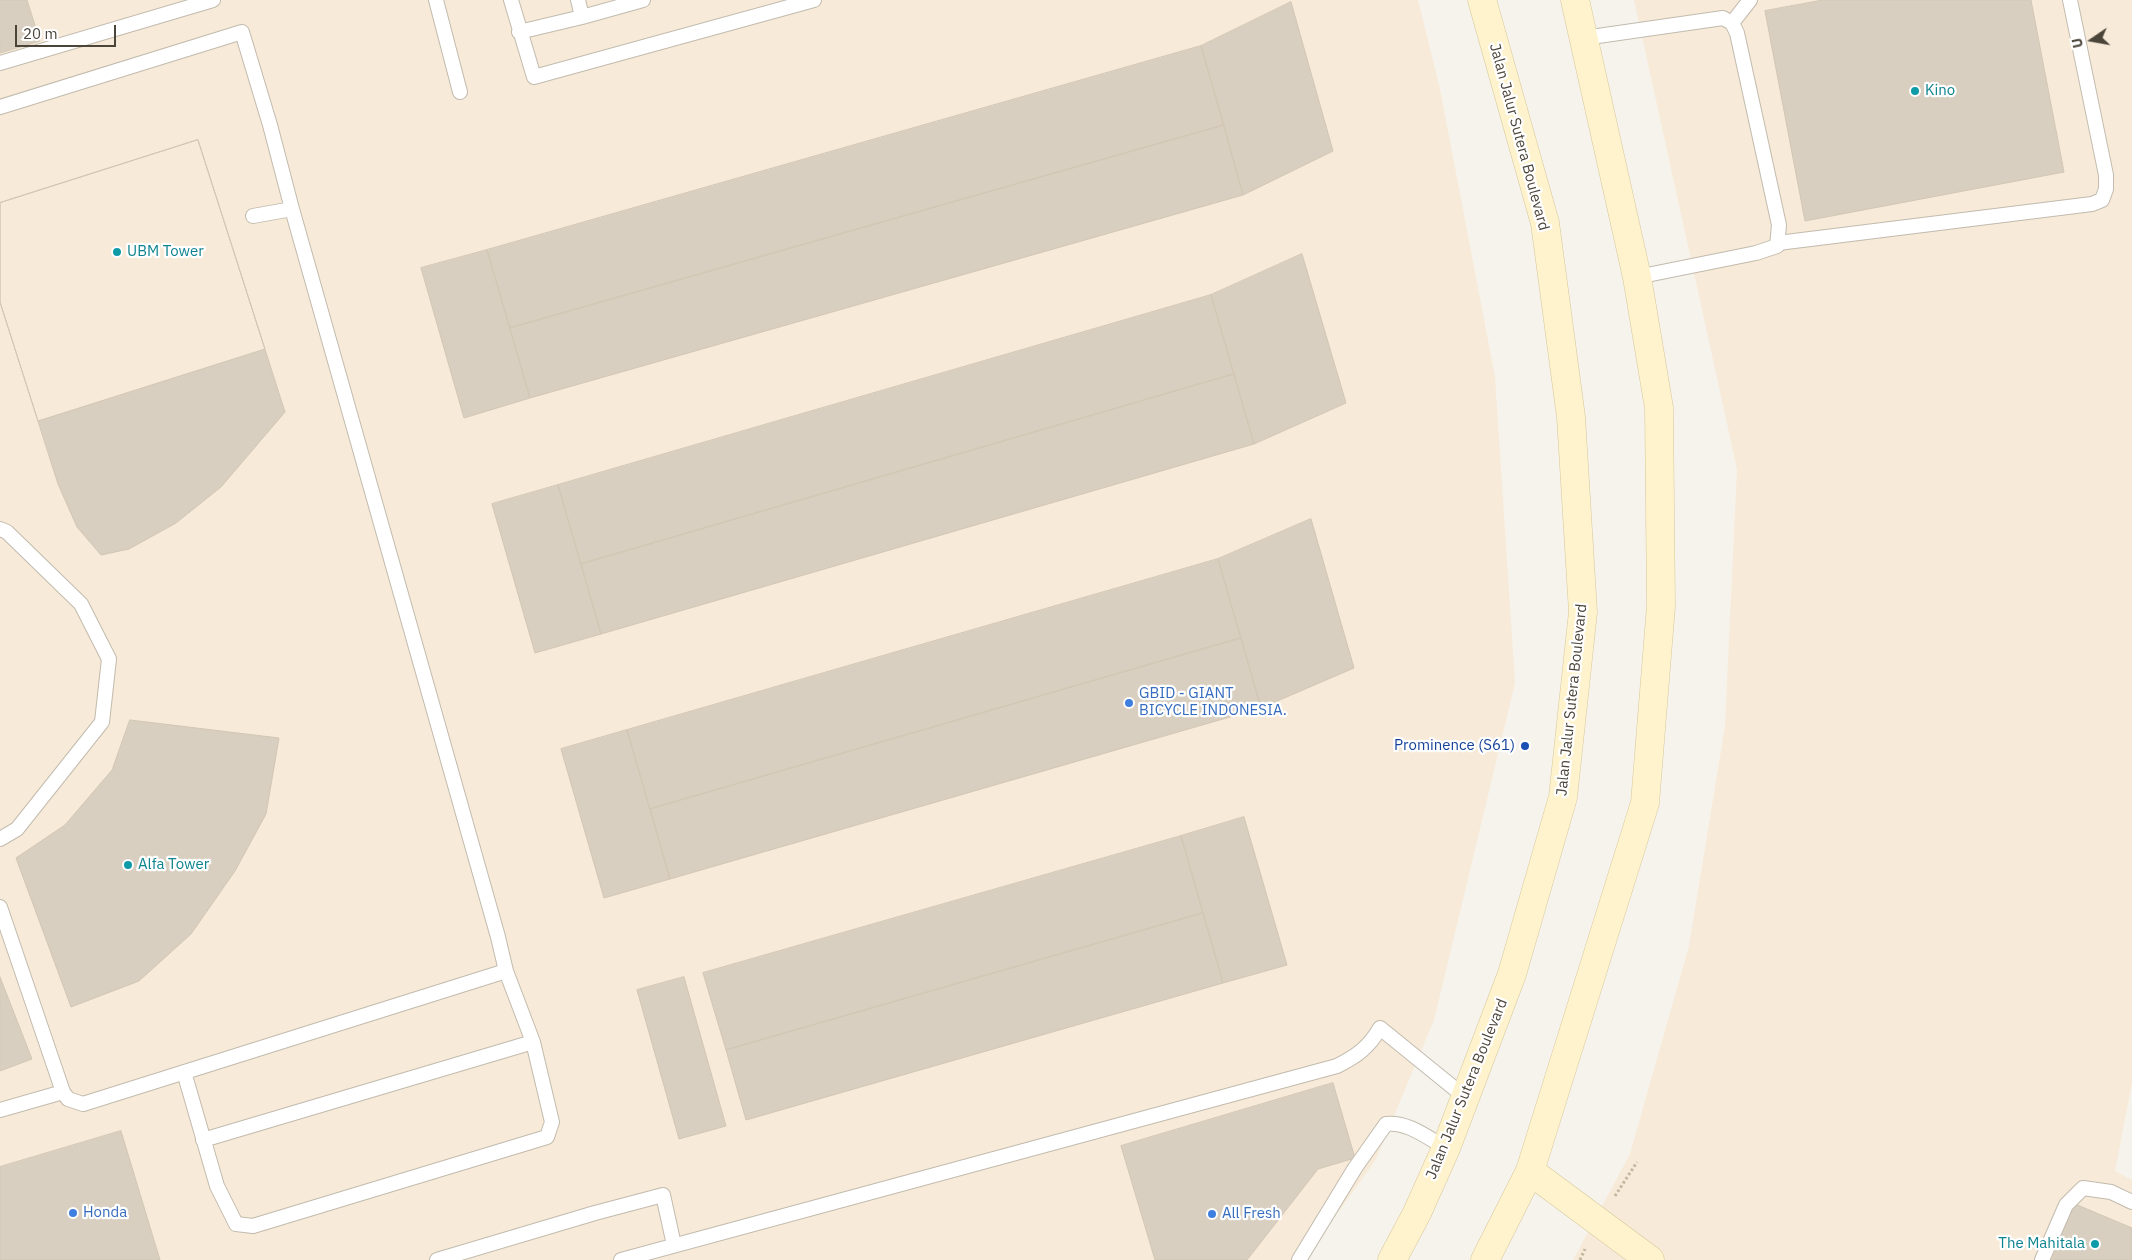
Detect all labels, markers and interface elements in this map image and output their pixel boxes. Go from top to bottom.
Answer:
scale bar [18,15,119,47]
north arrow [2067,15,2117,65]
text: 20 m [23,24,58,43]
text: U [2068,36,2087,50]
street label: Jalan Jalur Sutera Boulevard [1485,41,1553,233]
place label: Kino [1925,82,1955,100]
marker: Kino [1909,85,1921,97]
place label: UBM Tower [127,243,204,261]
marker: UBM Tower [111,246,123,258]
street label: Jalan Jalur Sutera Boulevard [1553,603,1591,797]
place label: GBID - GIANT BICYCLE INDONESIA. [1139,685,1287,720]
marker: GBID - GIANT BICYCLE INDONESIA. [1123,697,1135,709]
place label: Prominence (S61) [1394,737,1515,755]
marker: Prominence (S61) [1519,740,1531,752]
place label: Alfa Tower [138,856,209,874]
marker: Alfa Tower [122,859,134,871]
street label: Jalan Jalur Sutera Boulevard [1422,996,1512,1182]
place label: Honda [83,1204,127,1222]
place label: All Fresh [1222,1205,1281,1223]
marker: Honda [67,1207,79,1219]
marker: All Fresh [1206,1208,1218,1220]
place label: The Mahitala [1998,1235,2085,1253]
marker: The Mahitala [2089,1238,2101,1250]

